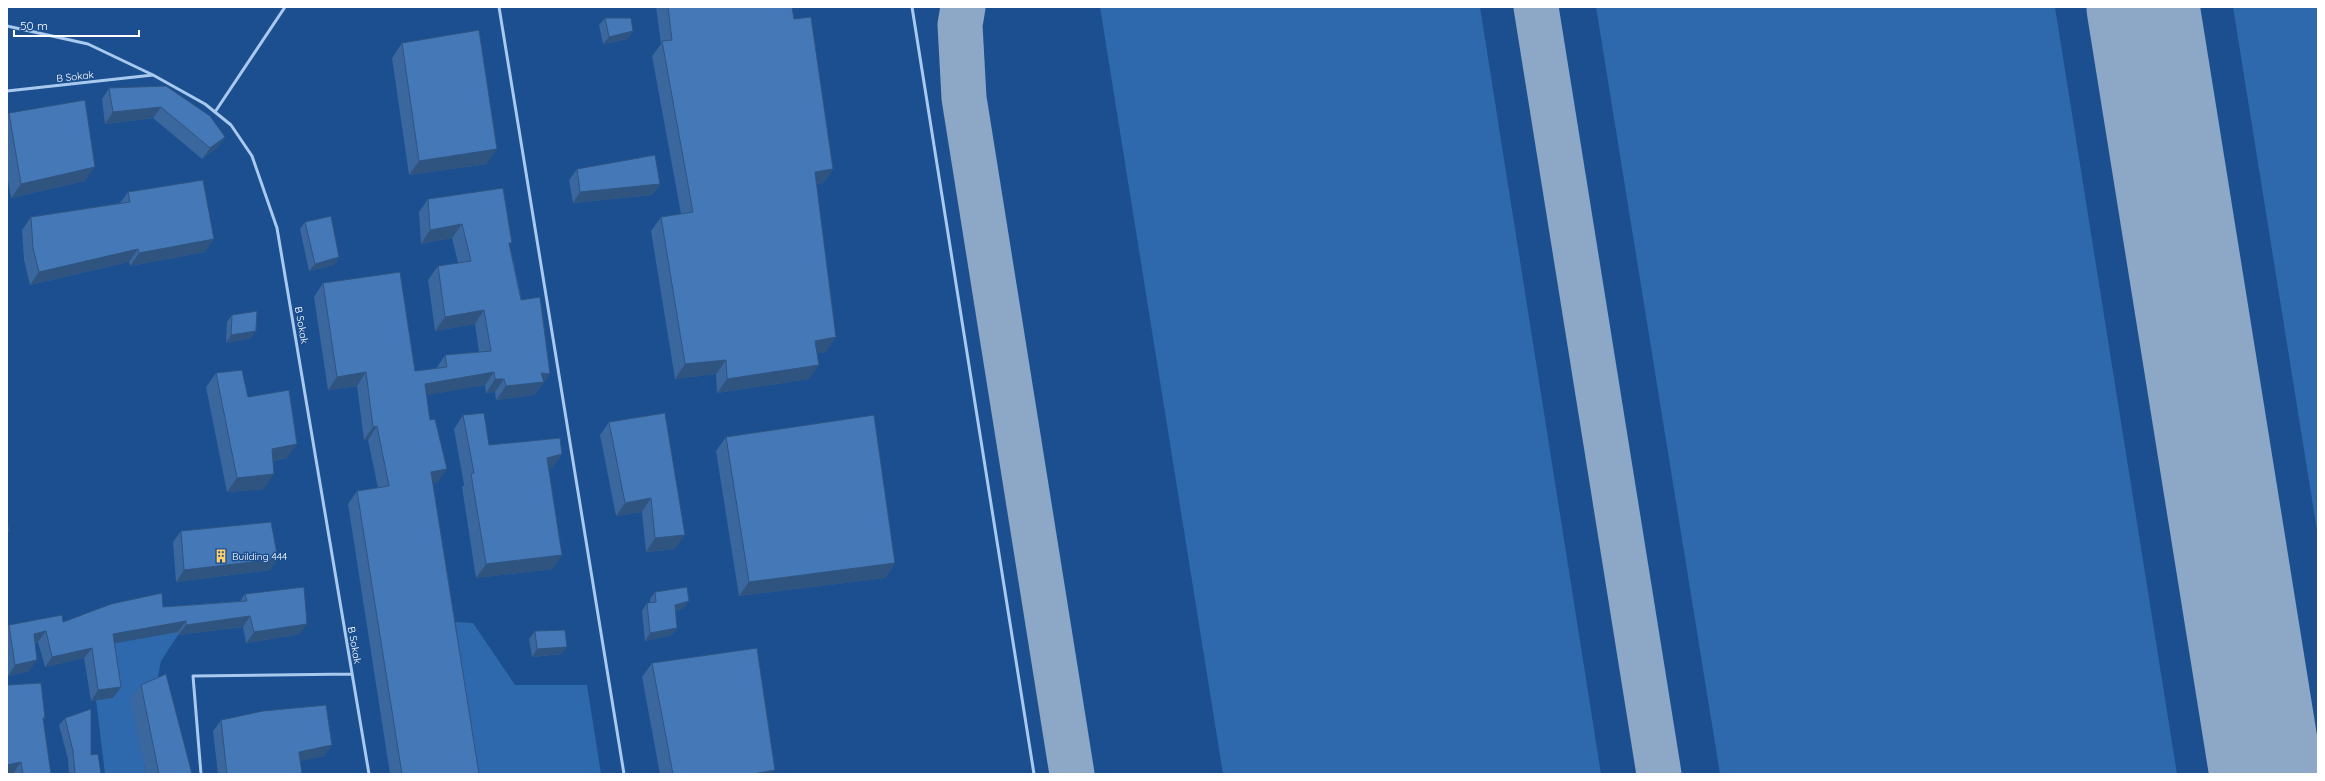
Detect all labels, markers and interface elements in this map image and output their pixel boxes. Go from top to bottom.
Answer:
scale bar [14,12,139,38]
text: 50 m [20,18,48,33]
street label: B Sokak [56,68,94,85]
street label: B Sokak [292,305,311,345]
building icon: Building 444 [213,548,229,564]
place label: Building 444 [232,550,287,563]
street label: B Sokak [345,625,364,665]

